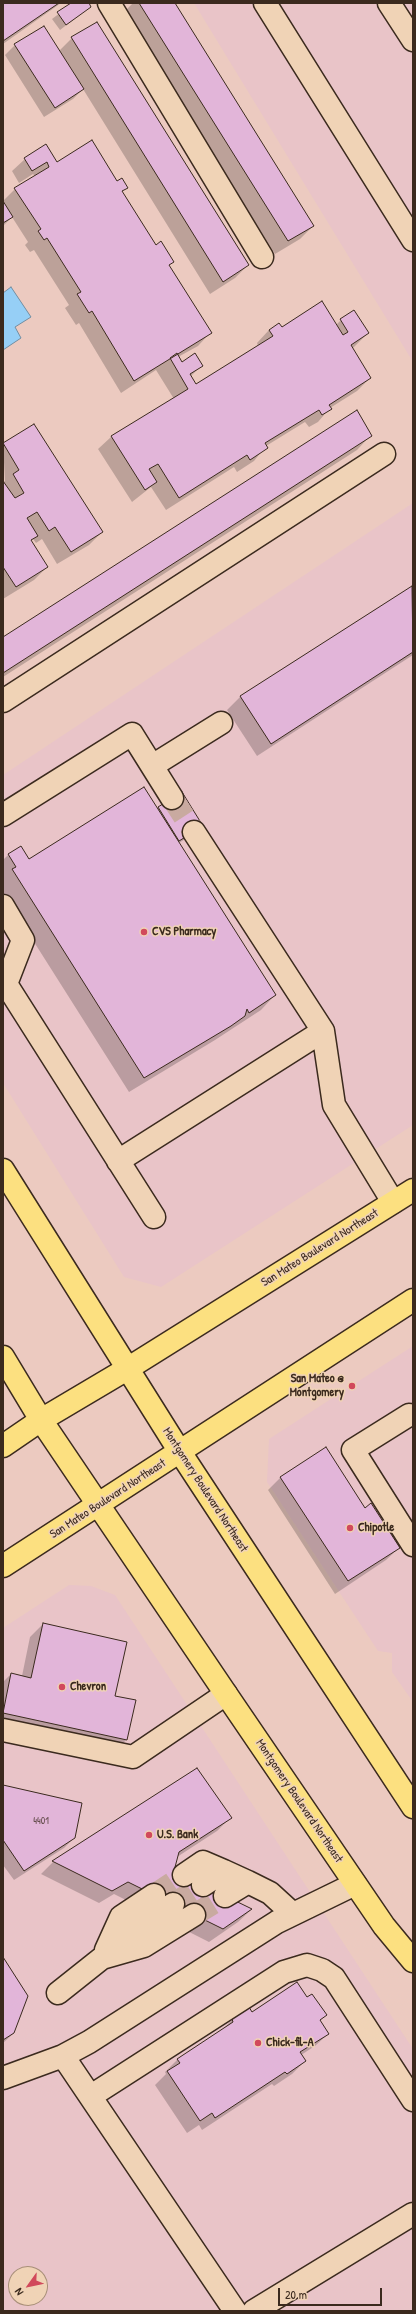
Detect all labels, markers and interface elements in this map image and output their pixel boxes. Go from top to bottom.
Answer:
place label: CVS Pharmacy [152,925,216,939]
marker: CVS Pharmacy [139,927,149,937]
street label: San Mateo Boulevard Northeast [259,1206,381,1290]
place label: San Mateo @ Montgomery [290,1372,344,1400]
marker: San Mateo @ Montgomery [347,1381,357,1391]
street label: Montgomery Boulevard Northeast [159,1425,251,1555]
street label: San Mateo Boulevard Northeast [47,1456,169,1542]
place label: Chipotle [358,1521,394,1535]
marker: Chipotle [345,1523,355,1533]
place label: Chevron [70,1680,106,1694]
marker: Chevron [57,1682,67,1692]
street label: Montgomery Boulevard Northeast [252,1737,346,1865]
house number: 4401 [33,1815,49,1827]
place label: U.S. Bank [157,1828,198,1842]
marker: U.S. Bank [144,1830,154,1840]
place label: Chick-fil-A [266,2036,313,2050]
marker: Chick-fil-A [253,2038,263,2048]
north arrow [8,2266,48,2306]
scale bar [280,2280,384,2306]
text: N [11,2286,26,2298]
text: 20 m [285,2286,307,2303]

